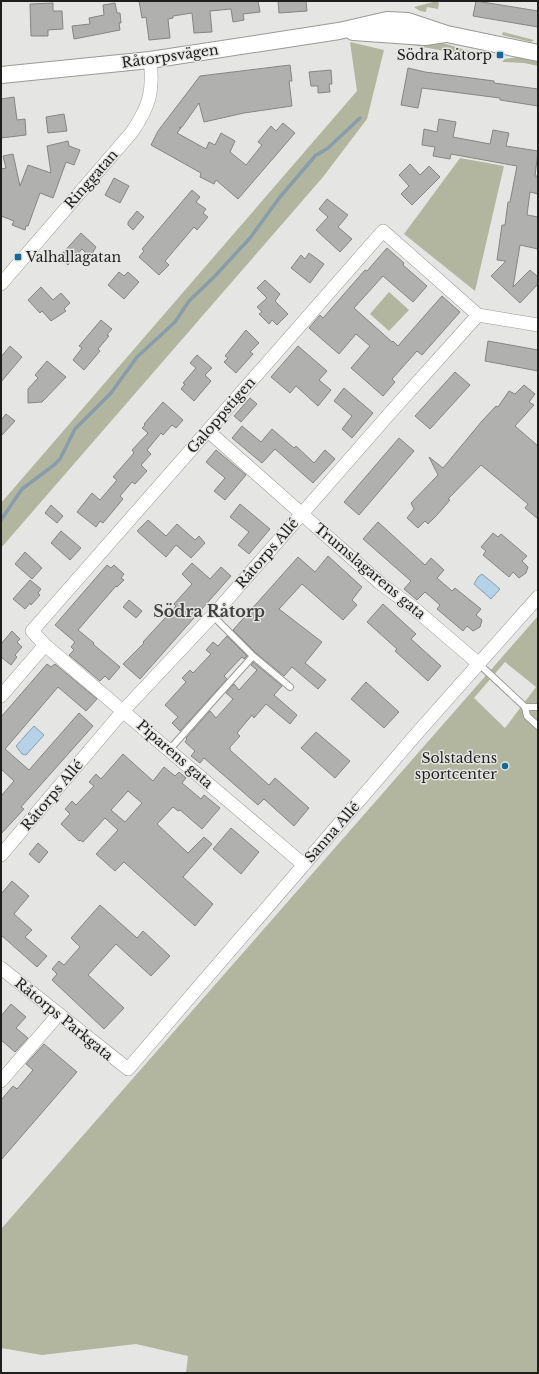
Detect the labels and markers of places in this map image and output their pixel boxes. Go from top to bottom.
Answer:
place label: Södra Råtorp [397,46,492,64]
marker: Södra Råtorp [495,50,505,60]
place label: Valhallagatan [25,248,121,266]
marker: Valhallagatan [13,252,23,262]
place label: Solstadens sportcenter [415,749,497,783]
marker: Solstadens sportcenter [500,761,510,771]

